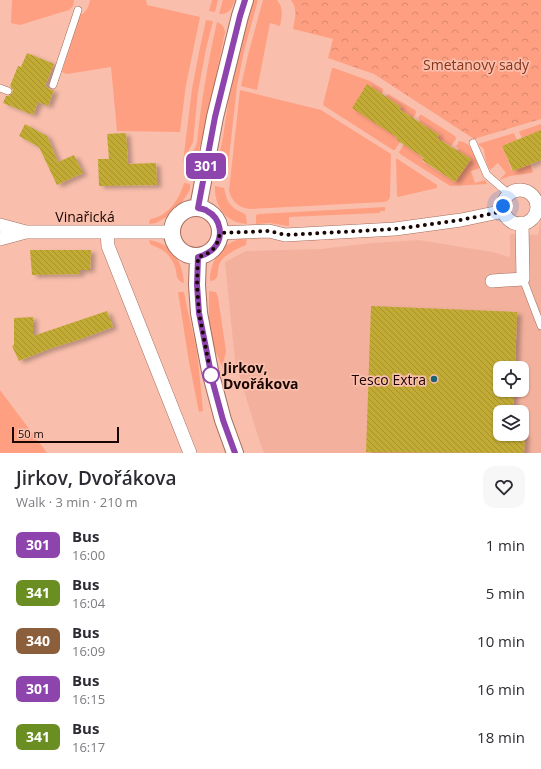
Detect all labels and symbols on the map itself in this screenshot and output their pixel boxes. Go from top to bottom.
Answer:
park label: Smetanovy sady [423,55,530,74]
line badge: 301 [183,153,229,179]
your location [493,196,513,216]
street label: Vinařická [55,207,115,226]
place label: Jirkov, Dvořákova [221,358,299,393]
marker: Jirkov, Dvořákova [202,366,220,384]
place label: Tesco Extra [351,370,426,389]
marker: Tesco Extra [429,374,439,384]
scale bar [12,425,119,444]

